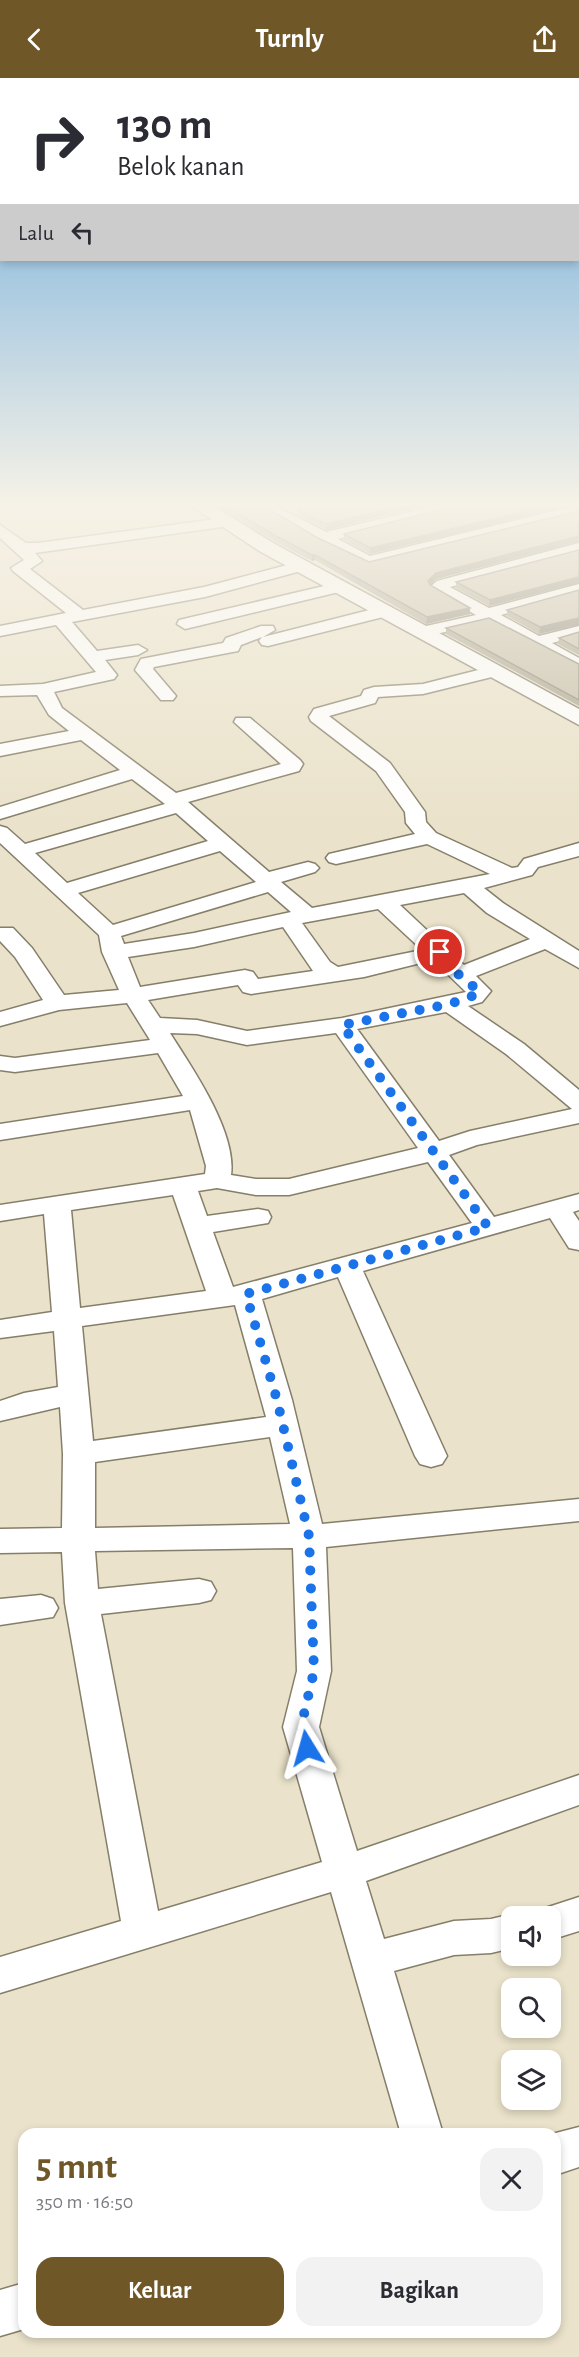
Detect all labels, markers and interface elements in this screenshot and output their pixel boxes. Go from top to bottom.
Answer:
icon: back [18,23,51,56]
icon: share [528,23,561,56]
text: Turnly [255,25,324,52]
icon: right [18,102,96,180]
text: 130 m [117,104,212,146]
text: Belok kanan [117,153,244,180]
icon: left [66,216,99,249]
text: Lalu [18,222,54,244]
pin [414,926,465,977]
icon: arrive [423,935,456,968]
position arrow [275,1716,339,1780]
map controls [501,1906,561,2110]
button: sound [501,1906,561,1966]
button: search [501,1978,561,2038]
button: layers [501,2050,561,2110]
button: close [480,2148,543,2211]
text: 5 mnt [36,2149,117,2185]
text: 350 m · 16:50 [36,2192,133,2212]
button: Keluar [36,2257,284,2326]
button: Bagikan [296,2257,543,2326]

